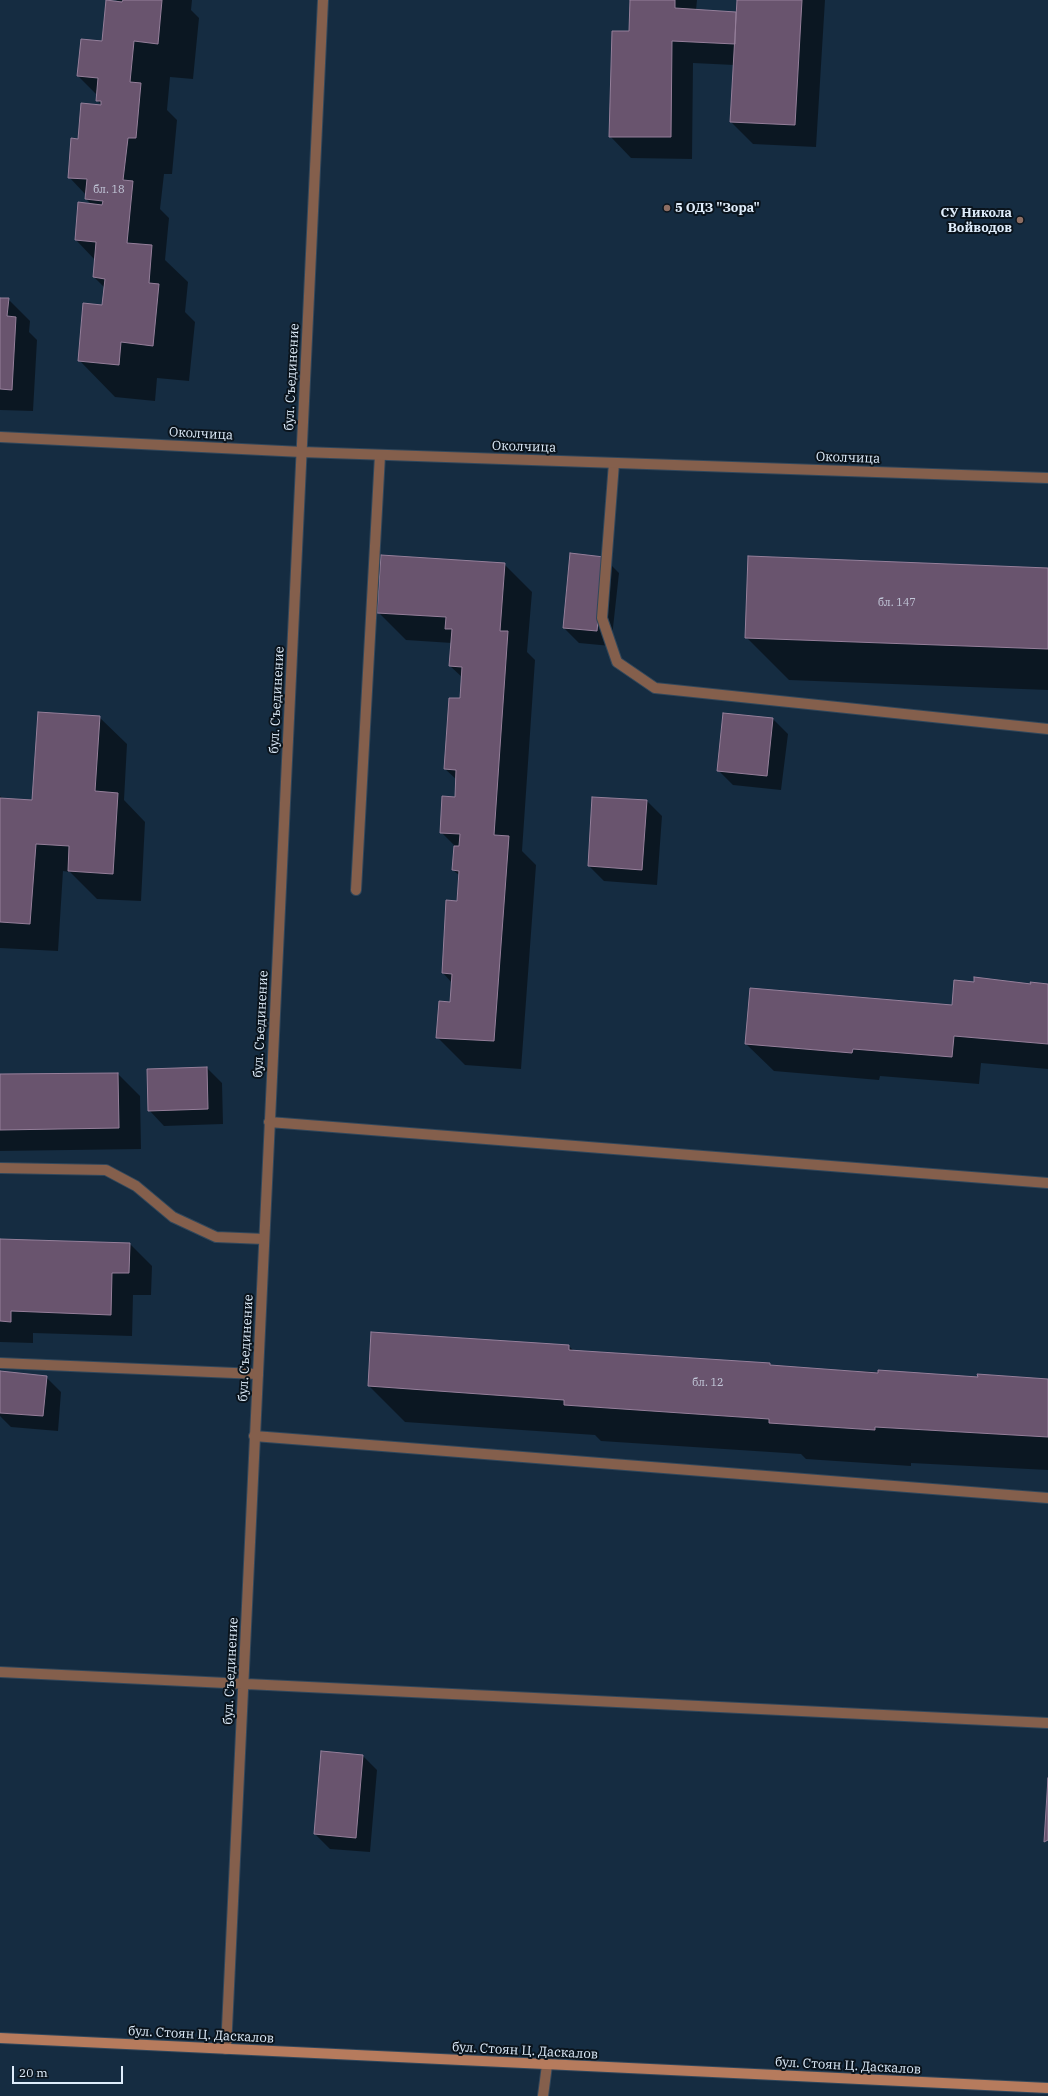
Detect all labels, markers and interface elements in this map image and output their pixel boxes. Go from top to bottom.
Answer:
house number: бл. 18 [93,183,125,197]
place label: 5 ОДЗ "Зора" [675,200,760,216]
marker: 5 ОДЗ "Зора" [662,203,672,213]
place label: СУ Никола Войводов [940,205,1012,236]
marker: СУ Никола Войводов [1015,215,1025,225]
street label: бул. Съединение [281,323,303,431]
street label: Околчица [168,425,234,443]
street label: Околчица [492,438,556,456]
street label: Околчица [816,449,880,467]
house number: бл. 147 [878,596,916,610]
street label: бул. Съединение [266,646,288,754]
street label: бул. Съединение [250,970,272,1078]
street label: бул. Съединение [235,1294,257,1402]
house number: бл. 12 [692,1376,724,1390]
street label: бул. Съединение [220,1617,242,1725]
street label: бул. Стоян Ц. Даскалов [128,2023,274,2047]
street label: бул. Стоян Ц. Даскалов [452,2039,598,2063]
street label: бул. Стоян Ц. Даскалов [775,2054,921,2078]
scale bar [14,2058,125,2084]
text: 20 m [19,2065,48,2080]

